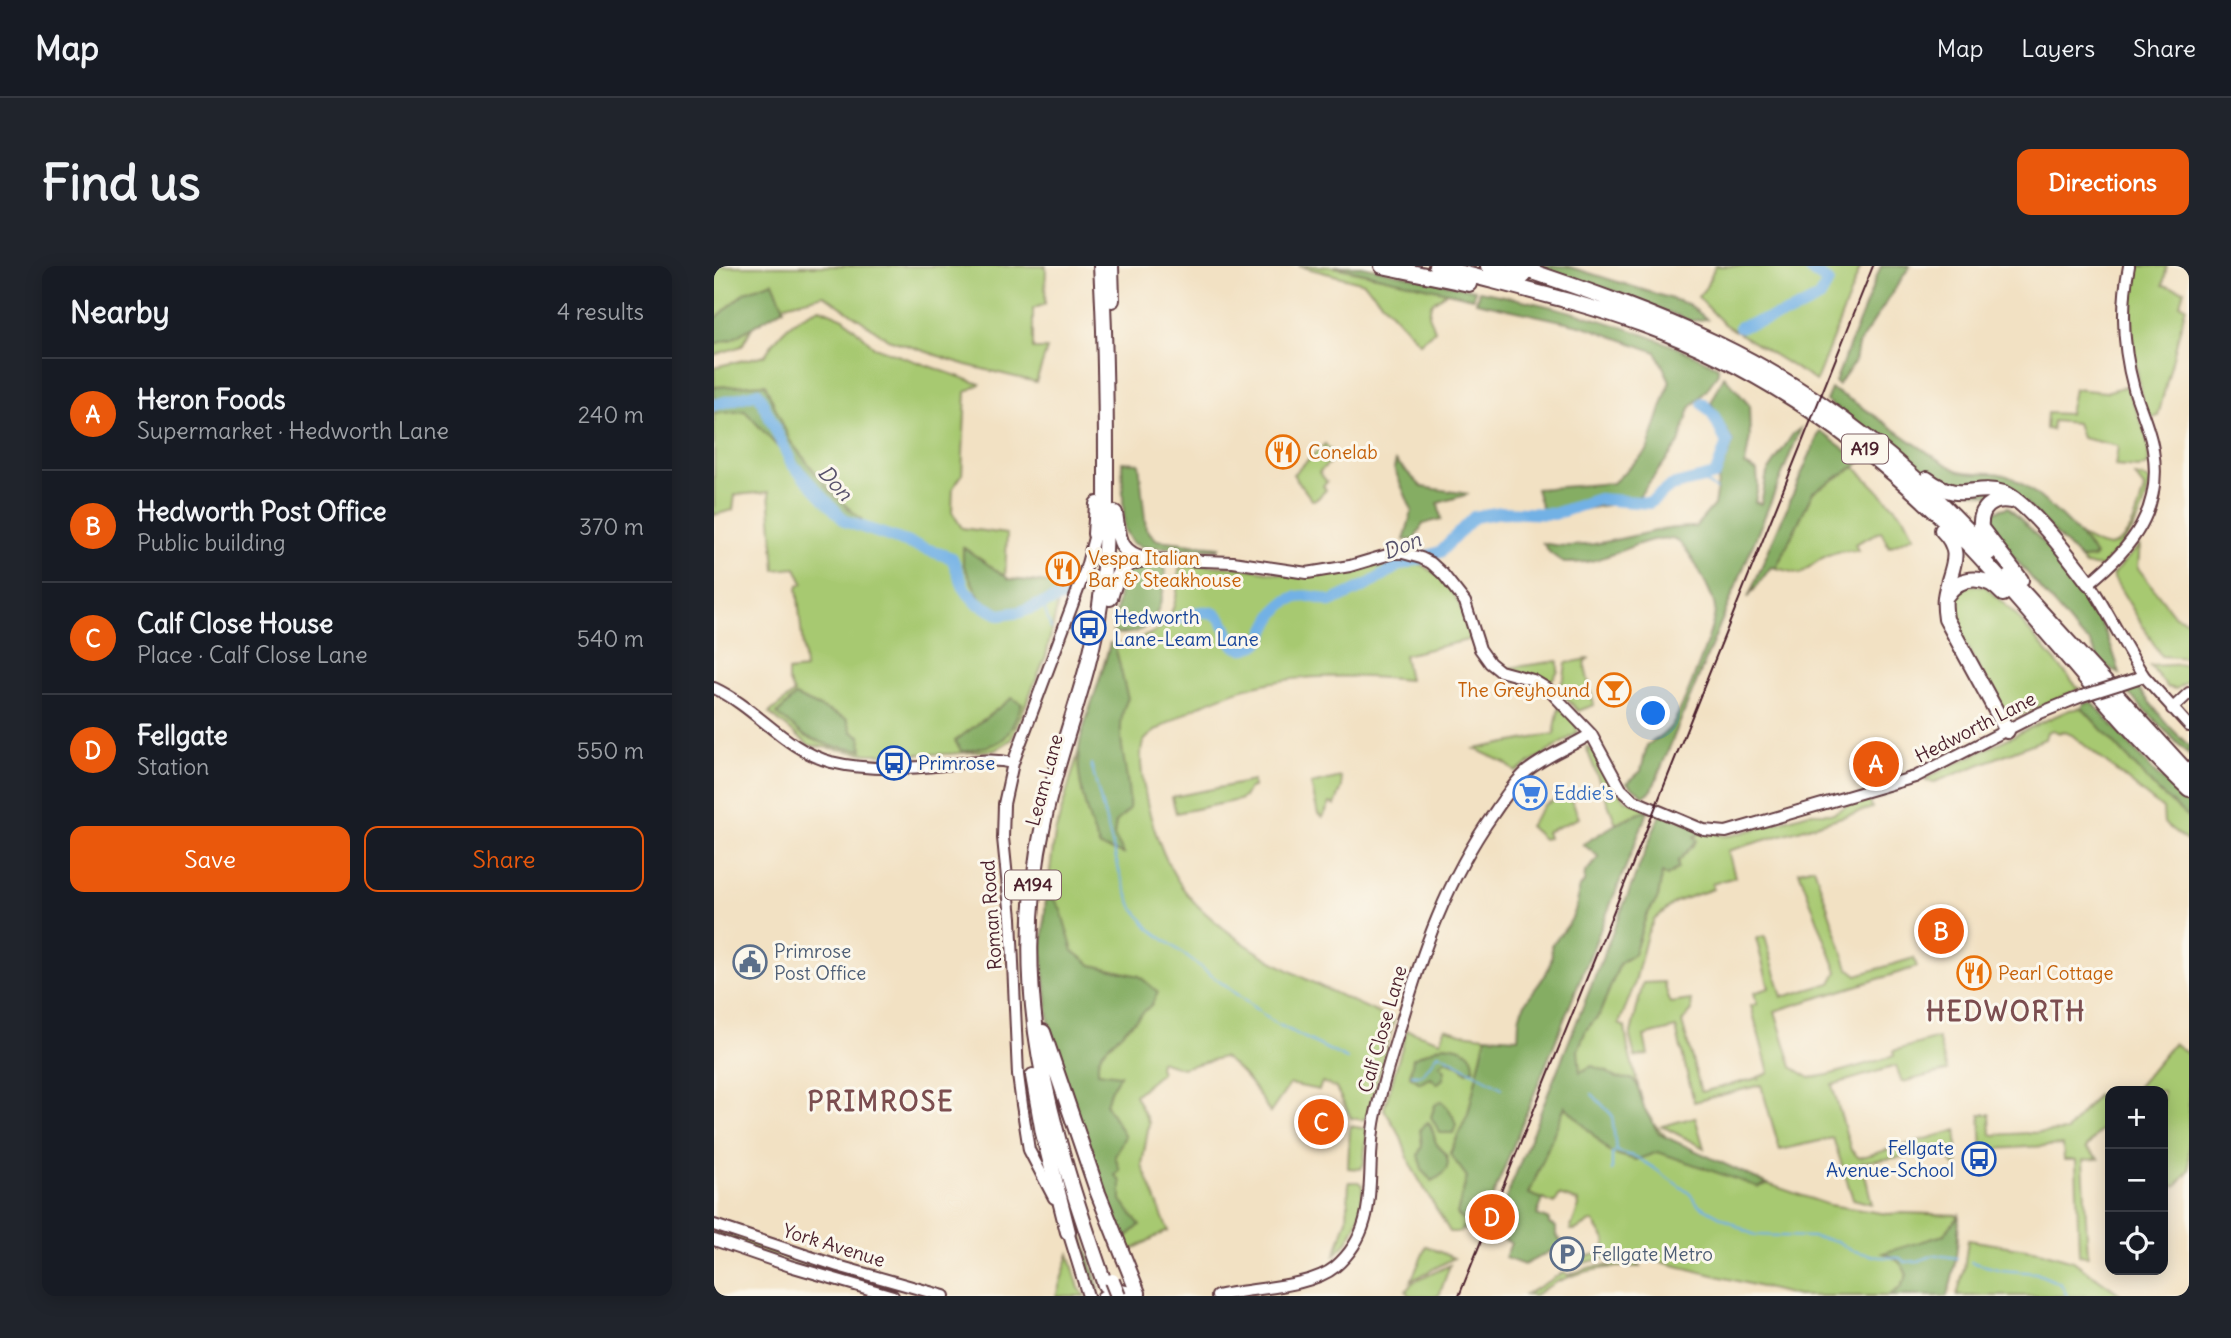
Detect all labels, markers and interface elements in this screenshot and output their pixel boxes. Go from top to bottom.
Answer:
text: Map [35,27,99,69]
text: Map [1937,33,1983,63]
text: Layers [2021,33,2095,63]
text: Share [2133,33,2196,63]
button: Directions [2017,149,2189,215]
text: Find us [42,152,200,213]
text: Nearby [70,293,170,331]
text: 4 results [557,297,644,326]
text: Heron Foods [137,383,286,416]
text: A [86,400,100,429]
text: 240 m [578,400,644,429]
text: Supermarket · Hedworth Lane [137,416,449,445]
restaurant icon: Conelab [1264,433,1302,471]
road number: A19 [1842,434,1888,464]
place label: Conelab [1308,440,1378,464]
water label: Don [812,459,859,507]
text: Hedworth Post Office [137,495,387,528]
text: B [85,512,101,541]
text: 370 m [579,512,644,541]
water label: Don [1379,525,1426,565]
text: Public building [137,528,286,557]
place label: Vespa Italian Bar & Steakhouse [1088,546,1241,592]
restaurant icon: Vespa Italian Bar & Steakhouse [1044,550,1082,588]
place label: Hedworth Lane-Leam Lane [1114,605,1259,651]
text: Calf Close House [137,607,333,640]
bus stop icon: Hedworth Lane-Leam Lane [1070,609,1108,647]
text: C [85,624,101,653]
text: 540 m [577,624,644,653]
text: Place · Calf Close Lane [137,640,368,669]
bar icon: The Greyhound [1595,671,1633,709]
place label: The Greyhound [1457,678,1590,702]
street label: Hedworth Lane [1911,686,2039,768]
your location [1636,696,1670,730]
text: Fellgate [137,719,228,752]
street label: Leam Lane [1020,731,1068,829]
text: D [85,736,101,765]
text: 550 m [577,736,644,765]
pin: A [1853,738,1899,790]
bus stop icon: Primrose [875,744,913,782]
place label: Primrose [918,751,995,775]
text: Station [137,752,209,781]
supermarket icon: Eddie's [1511,774,1549,812]
place label: Eddie's [1554,781,1614,805]
button: Save [70,826,350,892]
button: Share [364,826,644,892]
street label: Roman Road [975,859,1007,971]
road number: A194 [1005,870,1061,900]
pin: B [1918,905,1964,957]
place label: Primrose Post Office [774,939,866,985]
public building icon: Primrose Post Office [731,943,769,981]
restaurant icon: Pearl Cottage [1955,954,1993,992]
place label: Pearl Cottage [1998,961,2114,985]
street label: Calf Close Lane [1352,963,1412,1095]
district label: HEDWORTH [1926,995,2086,1028]
district label: PRIMROSE [808,1085,954,1118]
map controls [2105,1086,2168,1275]
button: + [2105,1086,2168,1149]
pin: C [1298,1096,1344,1148]
place label: Fellgate Avenue-School [1826,1136,1954,1182]
bus stop icon: Fellgate Avenue-School [1960,1140,1998,1178]
button: − [2105,1149,2168,1212]
pin: D [1469,1191,1515,1243]
button: locate [2105,1212,2168,1275]
street label: York Avenue [780,1218,888,1272]
parking icon: Fellgate Metro [1548,1235,1586,1273]
place label: Fellgate Metro [1592,1242,1713,1266]

